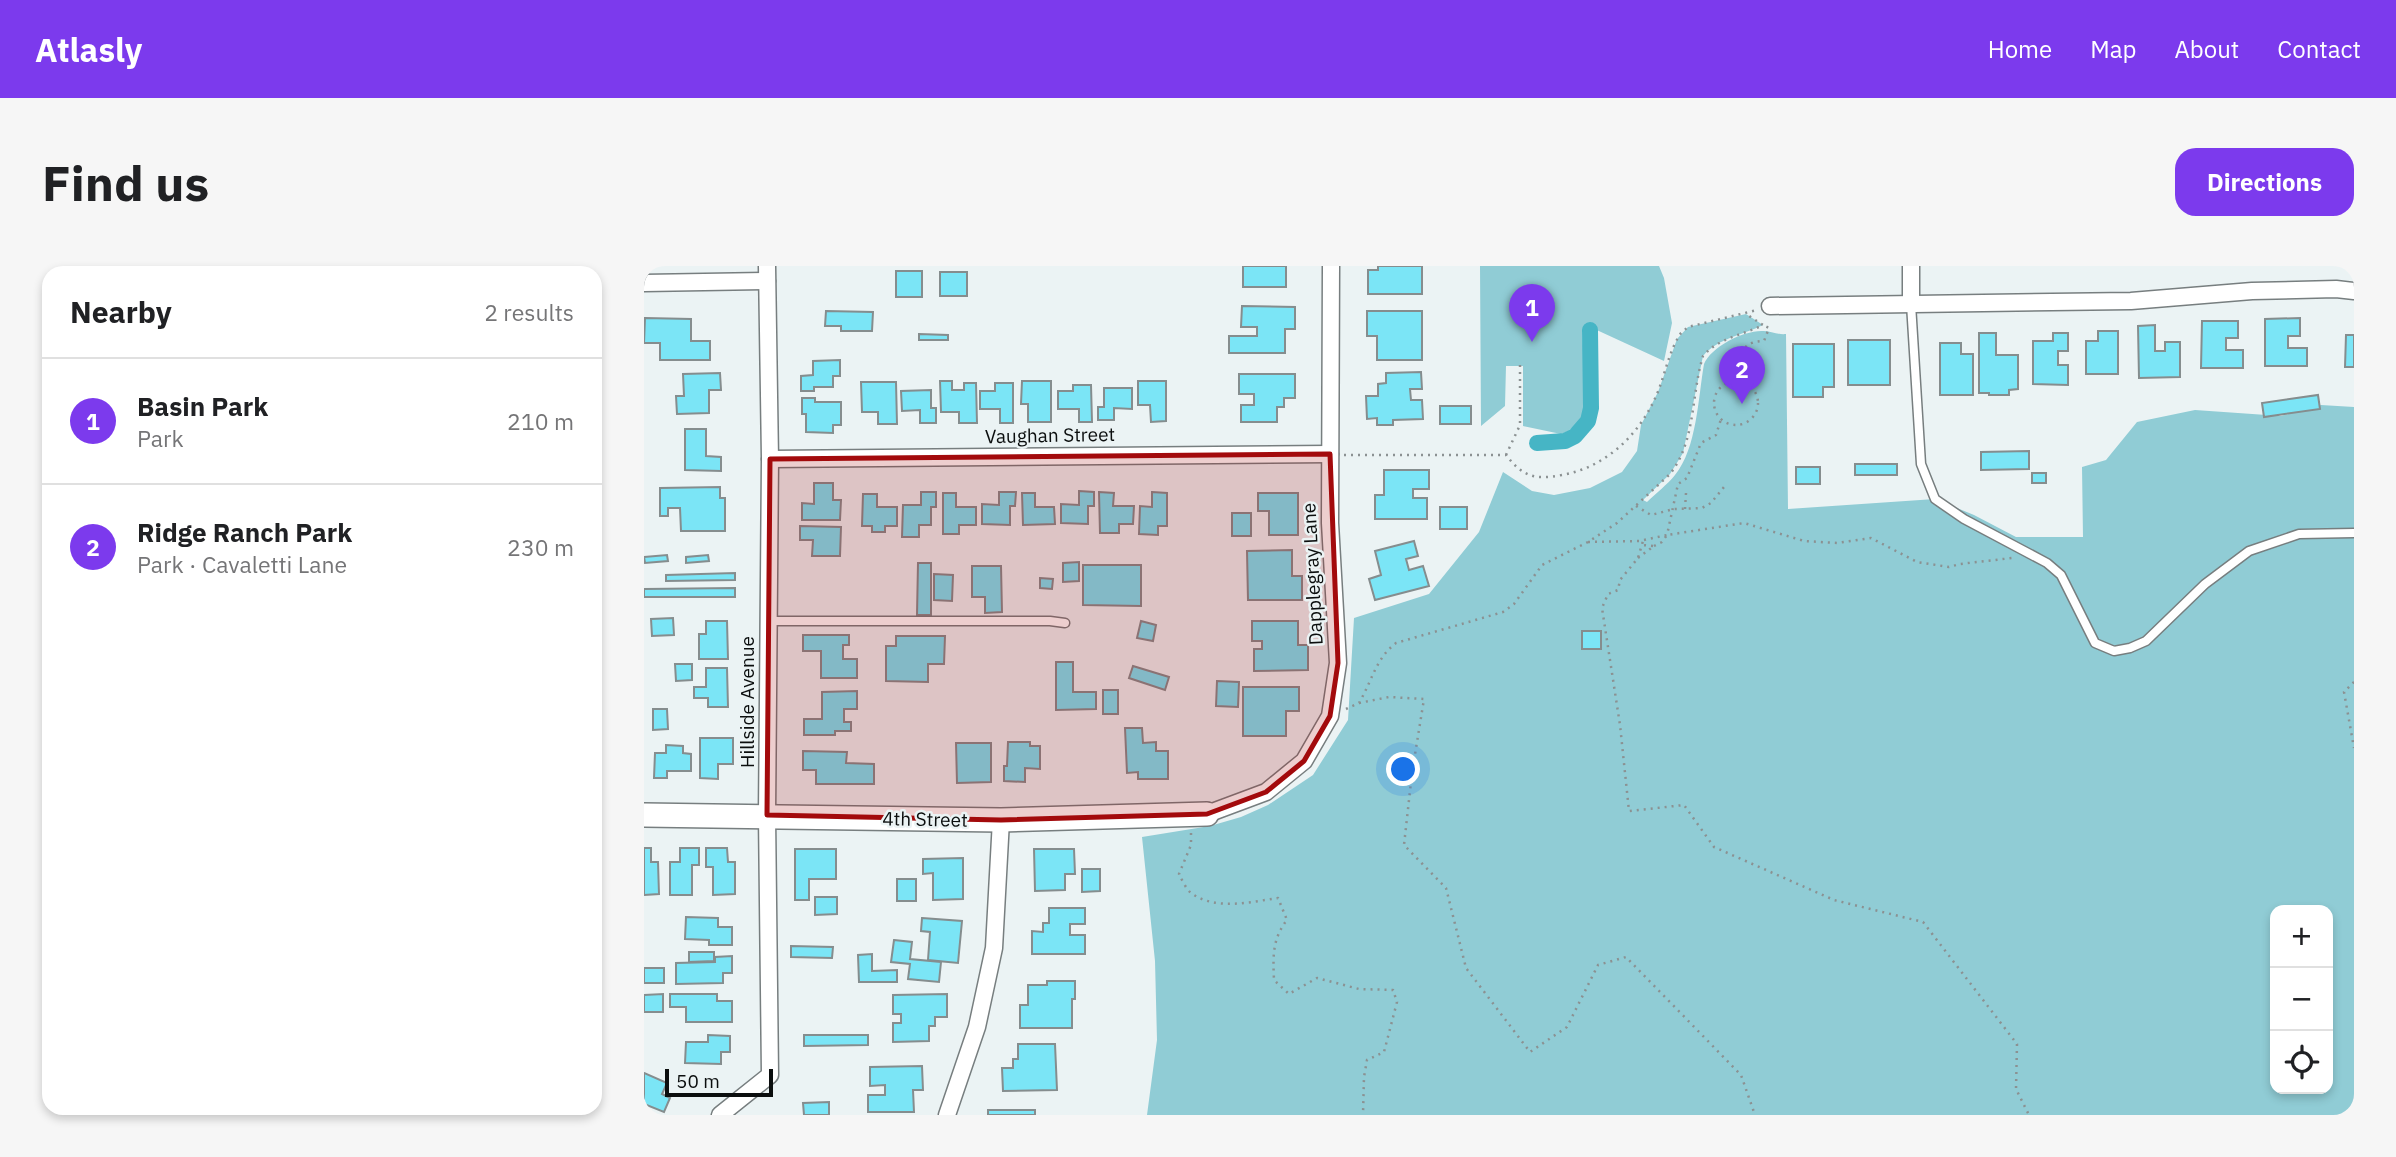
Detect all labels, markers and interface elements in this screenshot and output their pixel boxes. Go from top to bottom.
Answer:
text: Atlasly [35,28,142,71]
text: Home [1988,33,2052,65]
text: Map [2090,33,2136,65]
text: About [2174,33,2239,65]
text: Contact [2277,33,2361,65]
button: Directions [2175,148,2354,216]
text: Find us [42,151,209,214]
pin: 1 [1509,284,1555,342]
text: Nearby [70,292,172,331]
text: 2 results [484,297,574,327]
pin: 2 [1719,346,1765,404]
text: Basin Park [137,389,268,423]
text: 1 [86,406,100,436]
text: 210 m [507,406,574,436]
street label: Vaughan Street [985,422,1115,448]
text: Park [137,423,184,453]
street label: Dapplegray Lane [1296,502,1328,646]
text: Ridge Ranch Park [137,515,352,549]
text: 2 [86,532,100,562]
text: 230 m [507,532,574,562]
text: Park · Cavaletti Lane [137,549,347,579]
street label: Hillside Avenue [735,636,759,768]
your location [1386,752,1420,786]
street label: 4th Street [882,806,968,832]
map controls [2270,905,2333,1094]
button: + [2270,905,2333,968]
button: − [2270,968,2333,1031]
button: locate [2270,1031,2333,1094]
scale bar [665,1066,774,1098]
text: 50 m [676,1069,720,1093]

